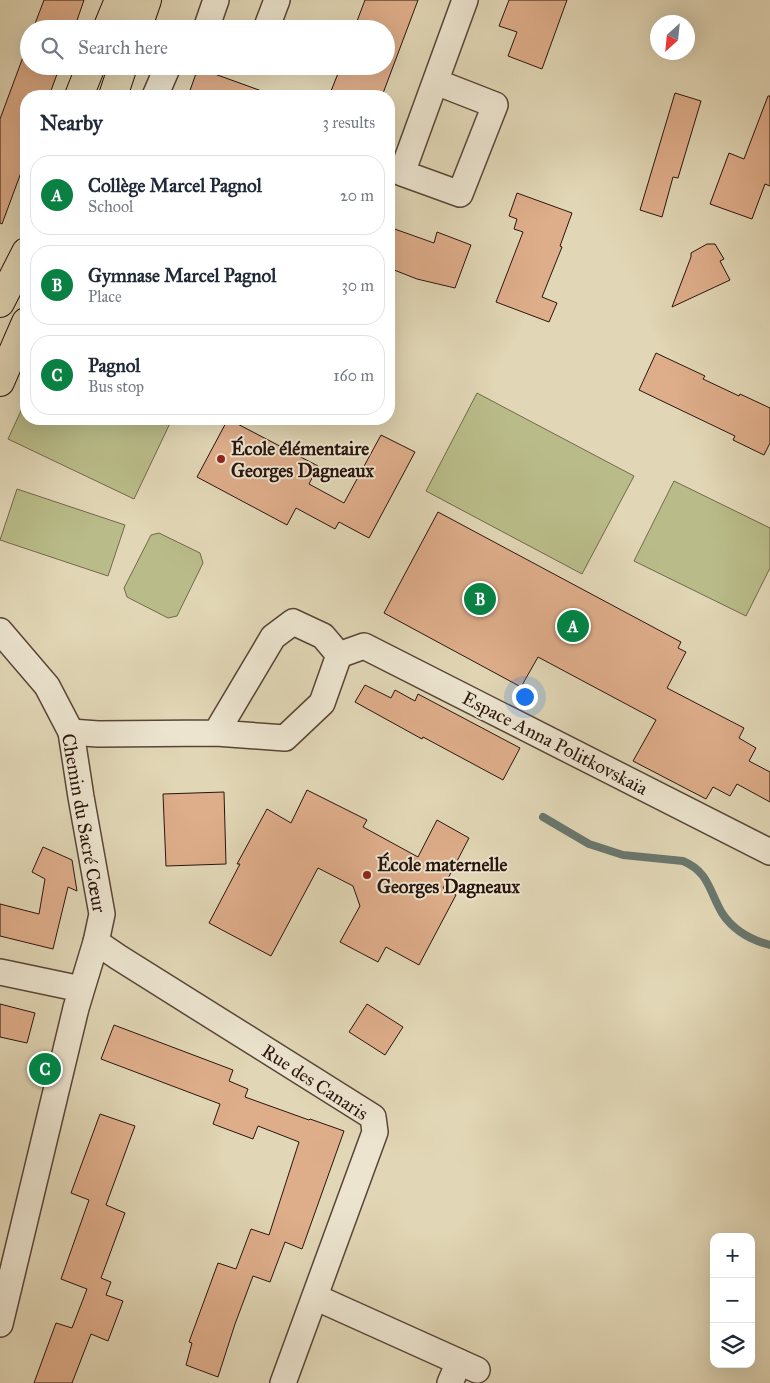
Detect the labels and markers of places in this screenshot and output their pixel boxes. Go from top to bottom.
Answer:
place label: École élémentaire Georges Dagneaux [231,435,375,483]
marker: École élémentaire Georges Dagneaux [215,453,227,465]
pin: B [464,580,496,618]
pin: A [557,607,589,645]
place label: École maternelle Georges Dagneaux [377,851,521,899]
marker: École maternelle Georges Dagneaux [361,869,373,881]
pin: C [29,1050,61,1088]

